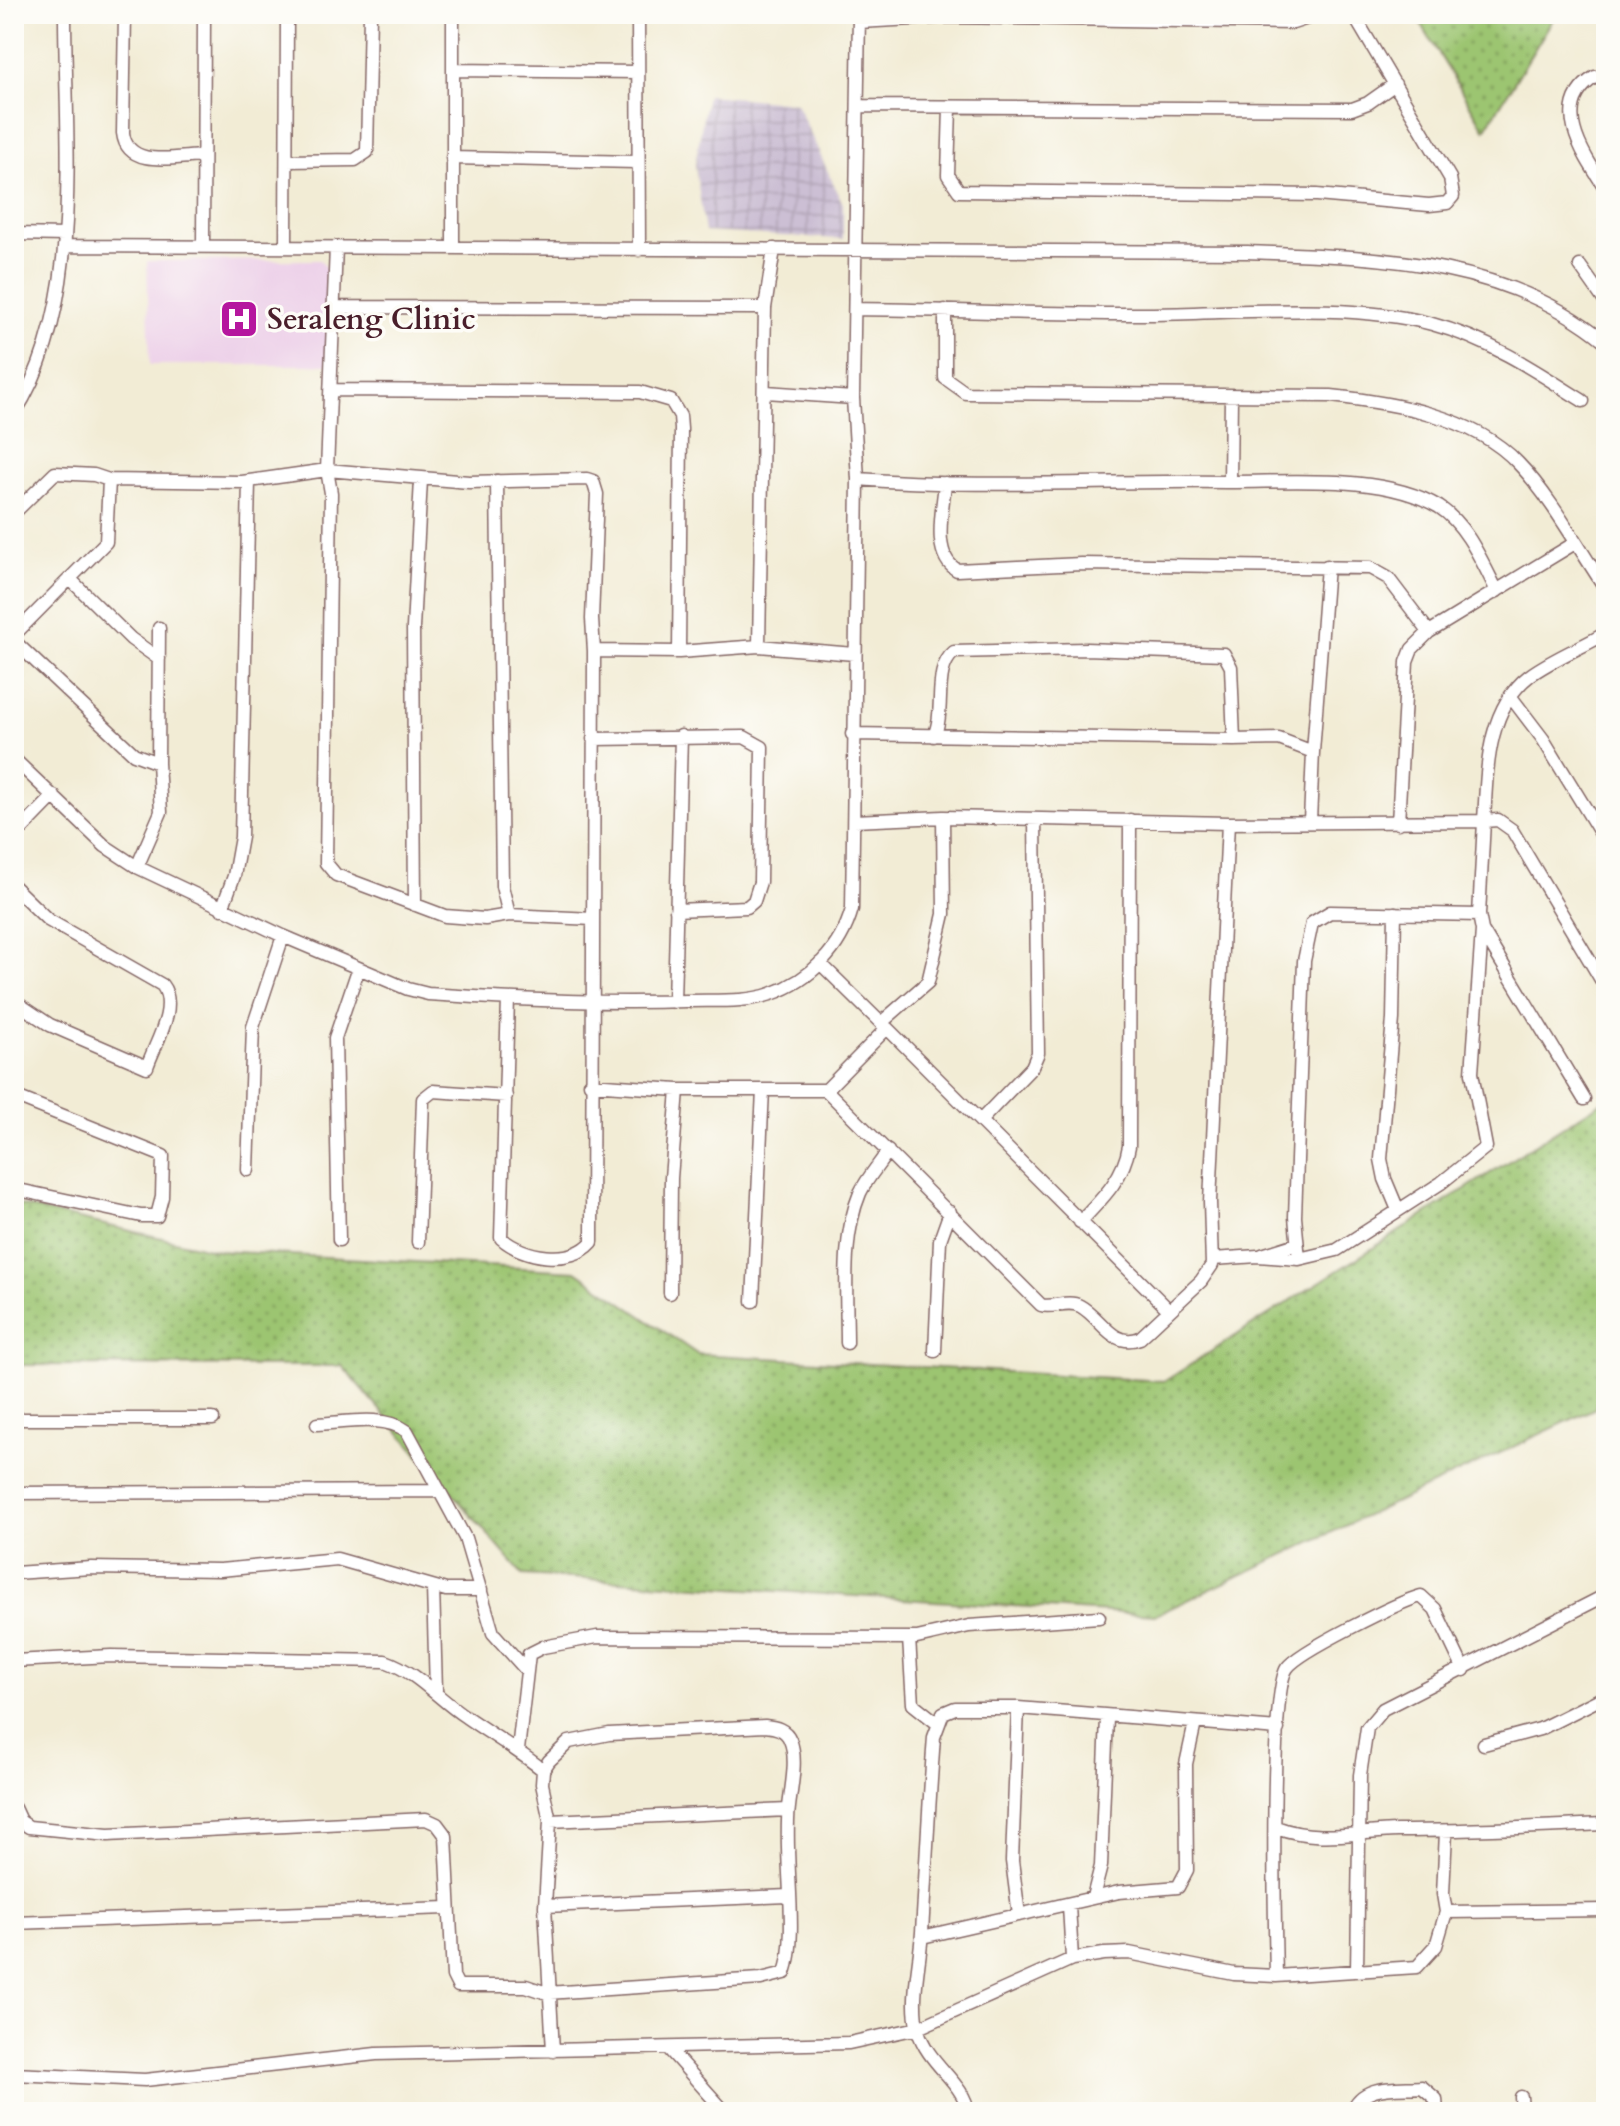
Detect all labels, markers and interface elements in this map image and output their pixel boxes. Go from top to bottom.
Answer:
hospital icon: Seraleng Clinic [218,298,260,340]
place label: Seraleng Clinic [267,299,476,340]

